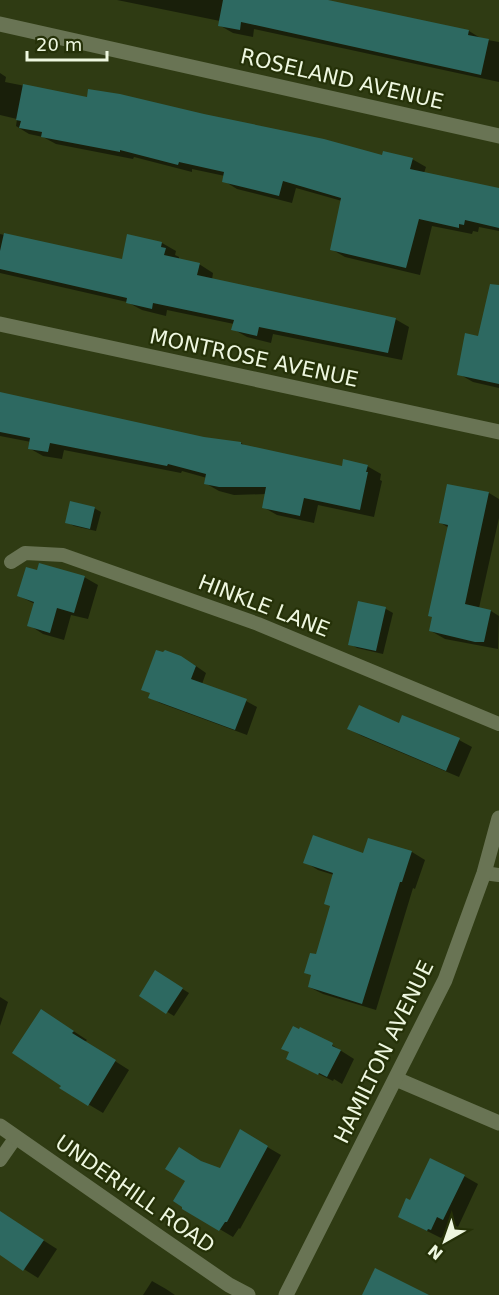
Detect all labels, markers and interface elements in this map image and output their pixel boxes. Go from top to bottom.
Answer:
scale bar [27,24,106,62]
text: 20 m [36,34,82,55]
street label: ROSELAND AVENUE [238,44,446,114]
street label: MONTROSE AVENUE [148,324,360,392]
street label: HINKLE LANE [195,570,333,642]
street label: HAMILTON AVENUE [329,957,439,1147]
street label: UNDERHILL ROAD [51,1130,219,1258]
north arrow [415,1211,475,1271]
text: N [424,1241,447,1264]

